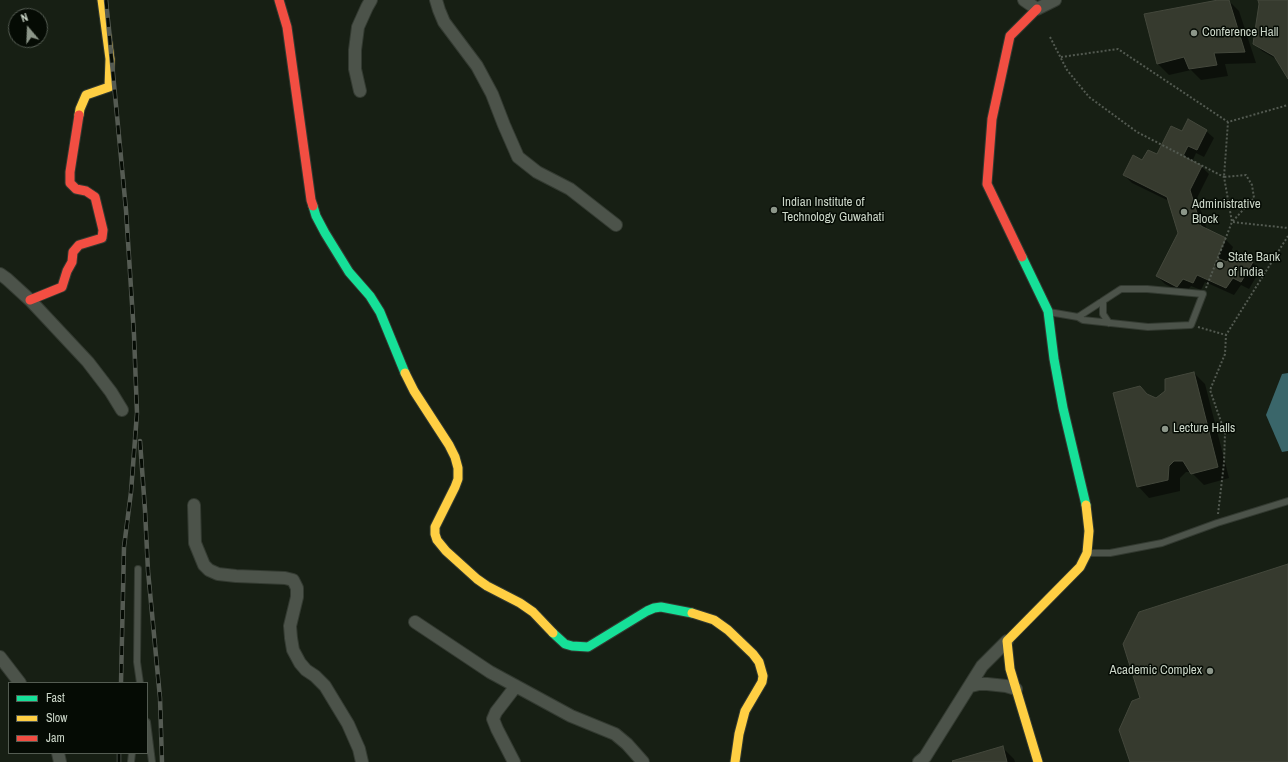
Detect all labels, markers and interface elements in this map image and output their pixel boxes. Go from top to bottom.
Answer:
north arrow [8,8,48,48]
text: N [19,10,30,25]
place label: Conference Hall [1202,25,1278,41]
marker: Conference Hall [1189,28,1199,38]
place label: Indian Institute of Technology Guwahati [782,195,885,226]
place label: Administrative Block [1192,197,1261,228]
marker: Indian Institute of Technology Guwahati [769,205,779,215]
marker: Administrative Block [1179,207,1189,217]
place label: State Bank of India [1228,250,1280,281]
marker: State Bank of India [1215,260,1225,270]
place label: Lecture Halls [1173,421,1235,437]
marker: Lecture Halls [1160,424,1170,434]
place label: Academic Complex [1110,663,1202,679]
marker: Academic Complex [1205,666,1215,676]
legend [8,682,148,754]
text: Fast [46,690,65,706]
text: Slow [46,710,67,726]
text: Jam [46,730,65,746]

